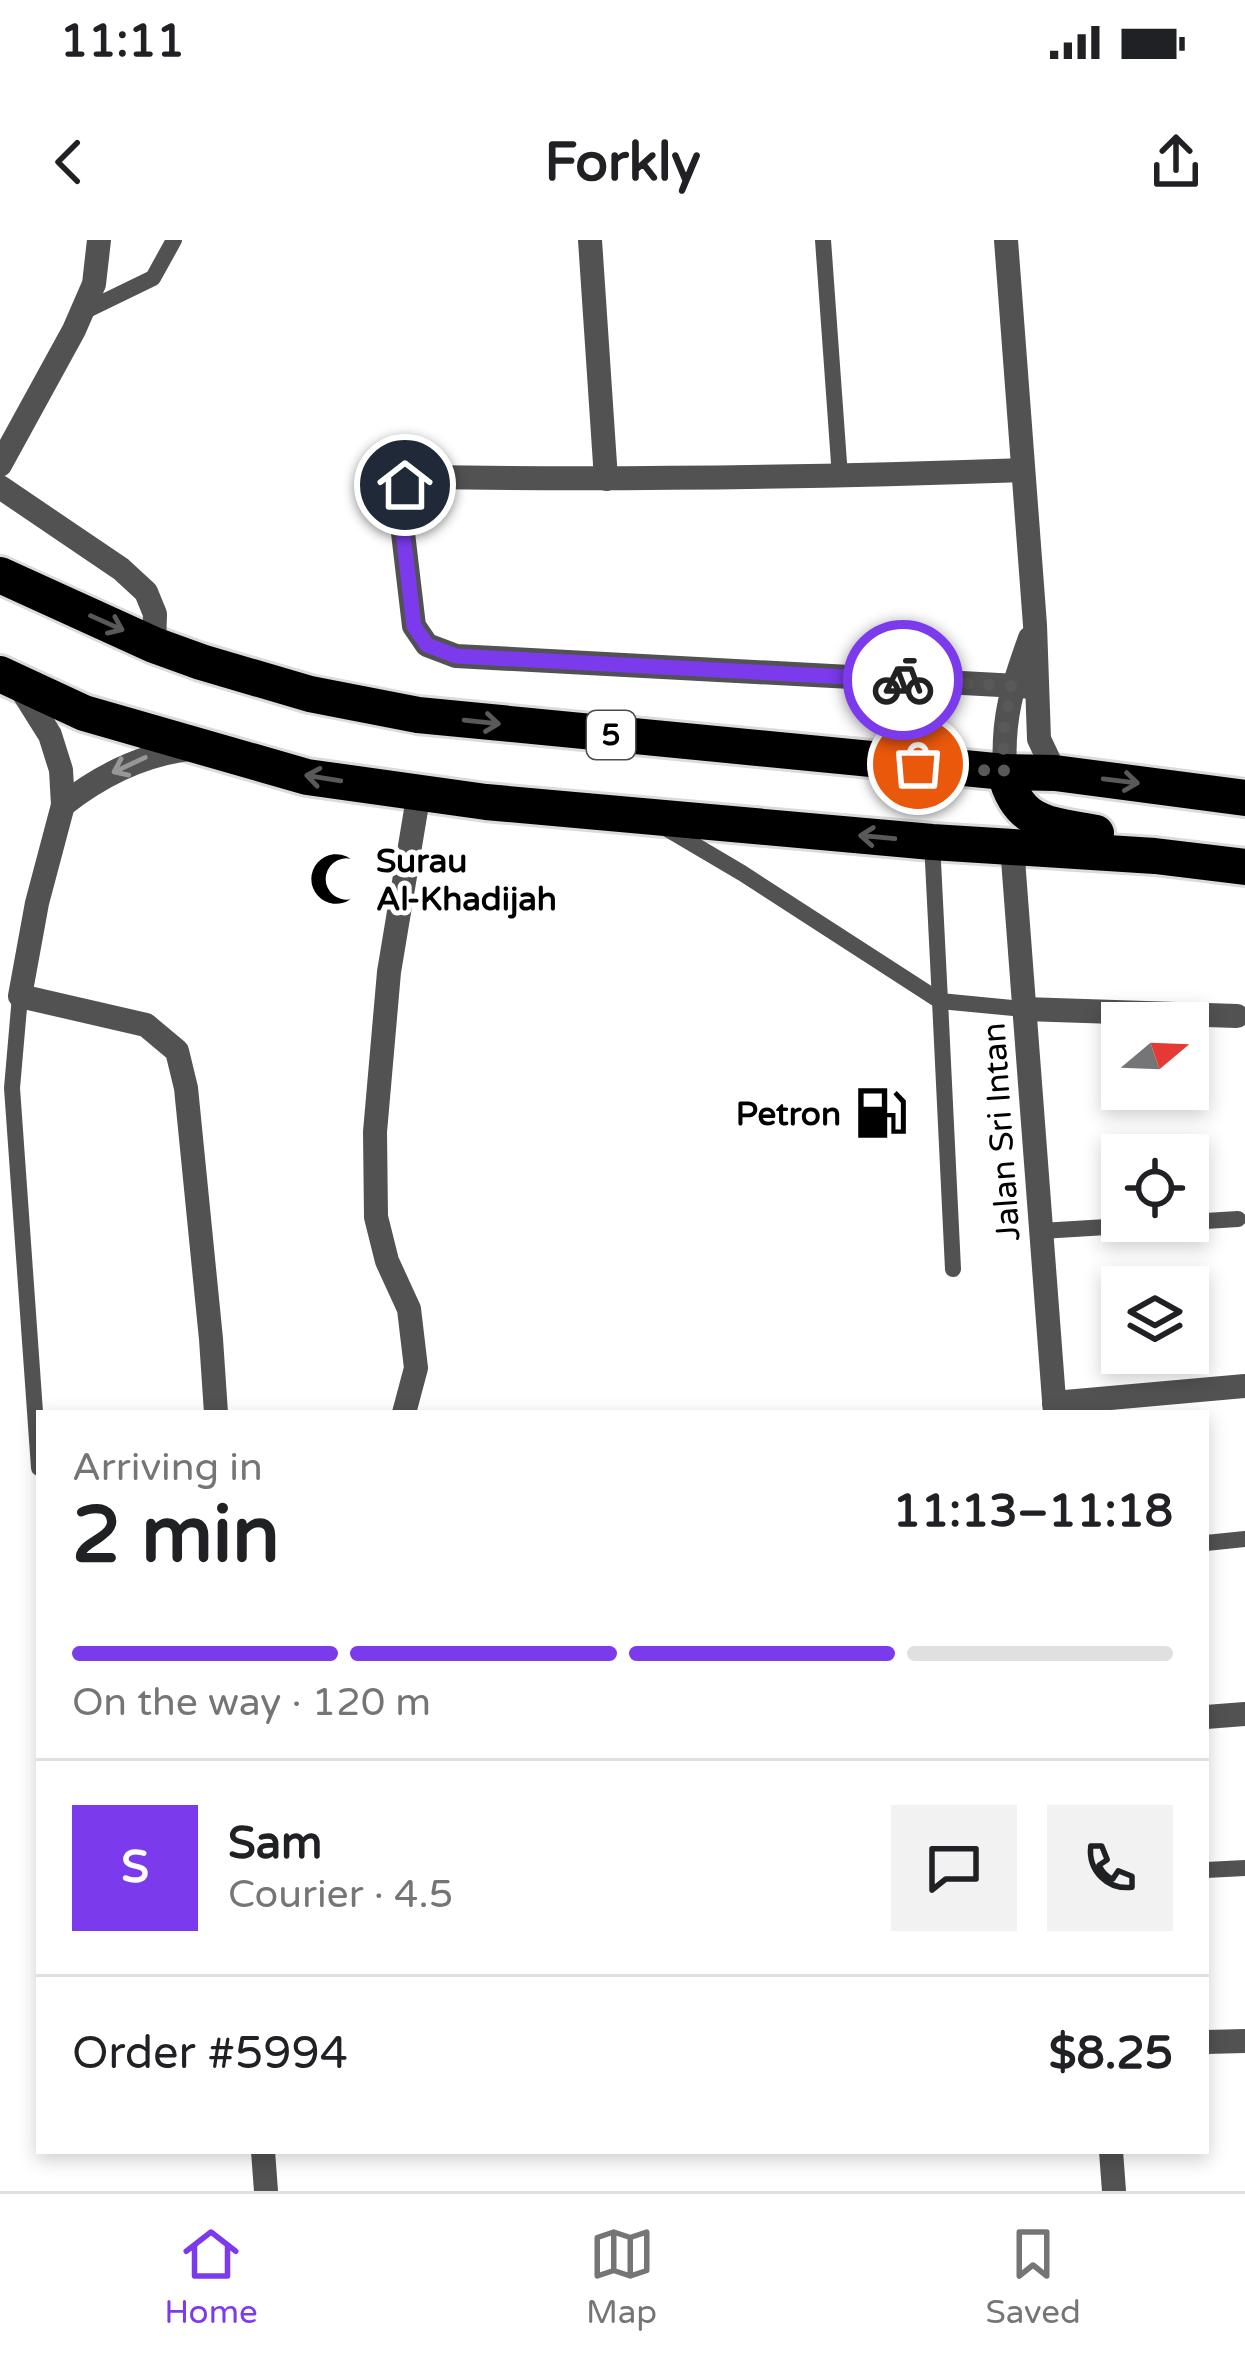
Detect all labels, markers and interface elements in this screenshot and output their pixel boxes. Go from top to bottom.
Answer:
text: 11:11 [60,15,185,69]
icon: back [36,129,102,195]
icon: share [1143,129,1209,195]
text: Forkly [544,130,701,195]
pin [354,434,456,536]
icon: home [372,452,438,518]
one-way arrow [88,613,124,635]
courier [843,620,963,740]
icon: bike [870,647,936,713]
one-way arrow [462,711,501,734]
road number: 5 [587,711,635,759]
pin [867,713,969,815]
icon: bag [885,731,951,797]
one-way arrow [112,755,148,777]
one-way arrow [304,766,343,789]
one-way arrow [1101,771,1140,793]
one-way arrow [858,825,897,848]
place label: Surau Al-Khadijah [376,842,557,919]
mosque icon: Surau Al-Khadijah [307,850,365,908]
north arrow [1101,1002,1209,1110]
map controls [1101,1002,1209,1374]
street label: Jalan Sri Intan [974,1021,1029,1242]
fuel station icon: Petron [852,1084,910,1142]
place label: Petron [736,1095,841,1134]
button: locate [1101,1134,1209,1242]
button: layers [1101,1266,1209,1374]
text: Arriving in [72,1444,263,1491]
text: 11:13–11:18 [893,1485,1173,1539]
text: 2 min [72,1489,280,1583]
text: On the way · 120 m [72,1679,431,1726]
button: chat [891,1805,1017,1931]
button: phone [1047,1805,1173,1931]
text: Sam [228,1817,322,1871]
text: S [121,1841,149,1895]
text: Courier · 4.5 [228,1871,453,1918]
text: Order #5994 [72,2027,348,2081]
text: $8.25 [1049,2027,1173,2081]
tab: Home [164,2221,258,2332]
tab: Map [586,2221,657,2332]
tab: Saved [985,2221,1081,2332]

